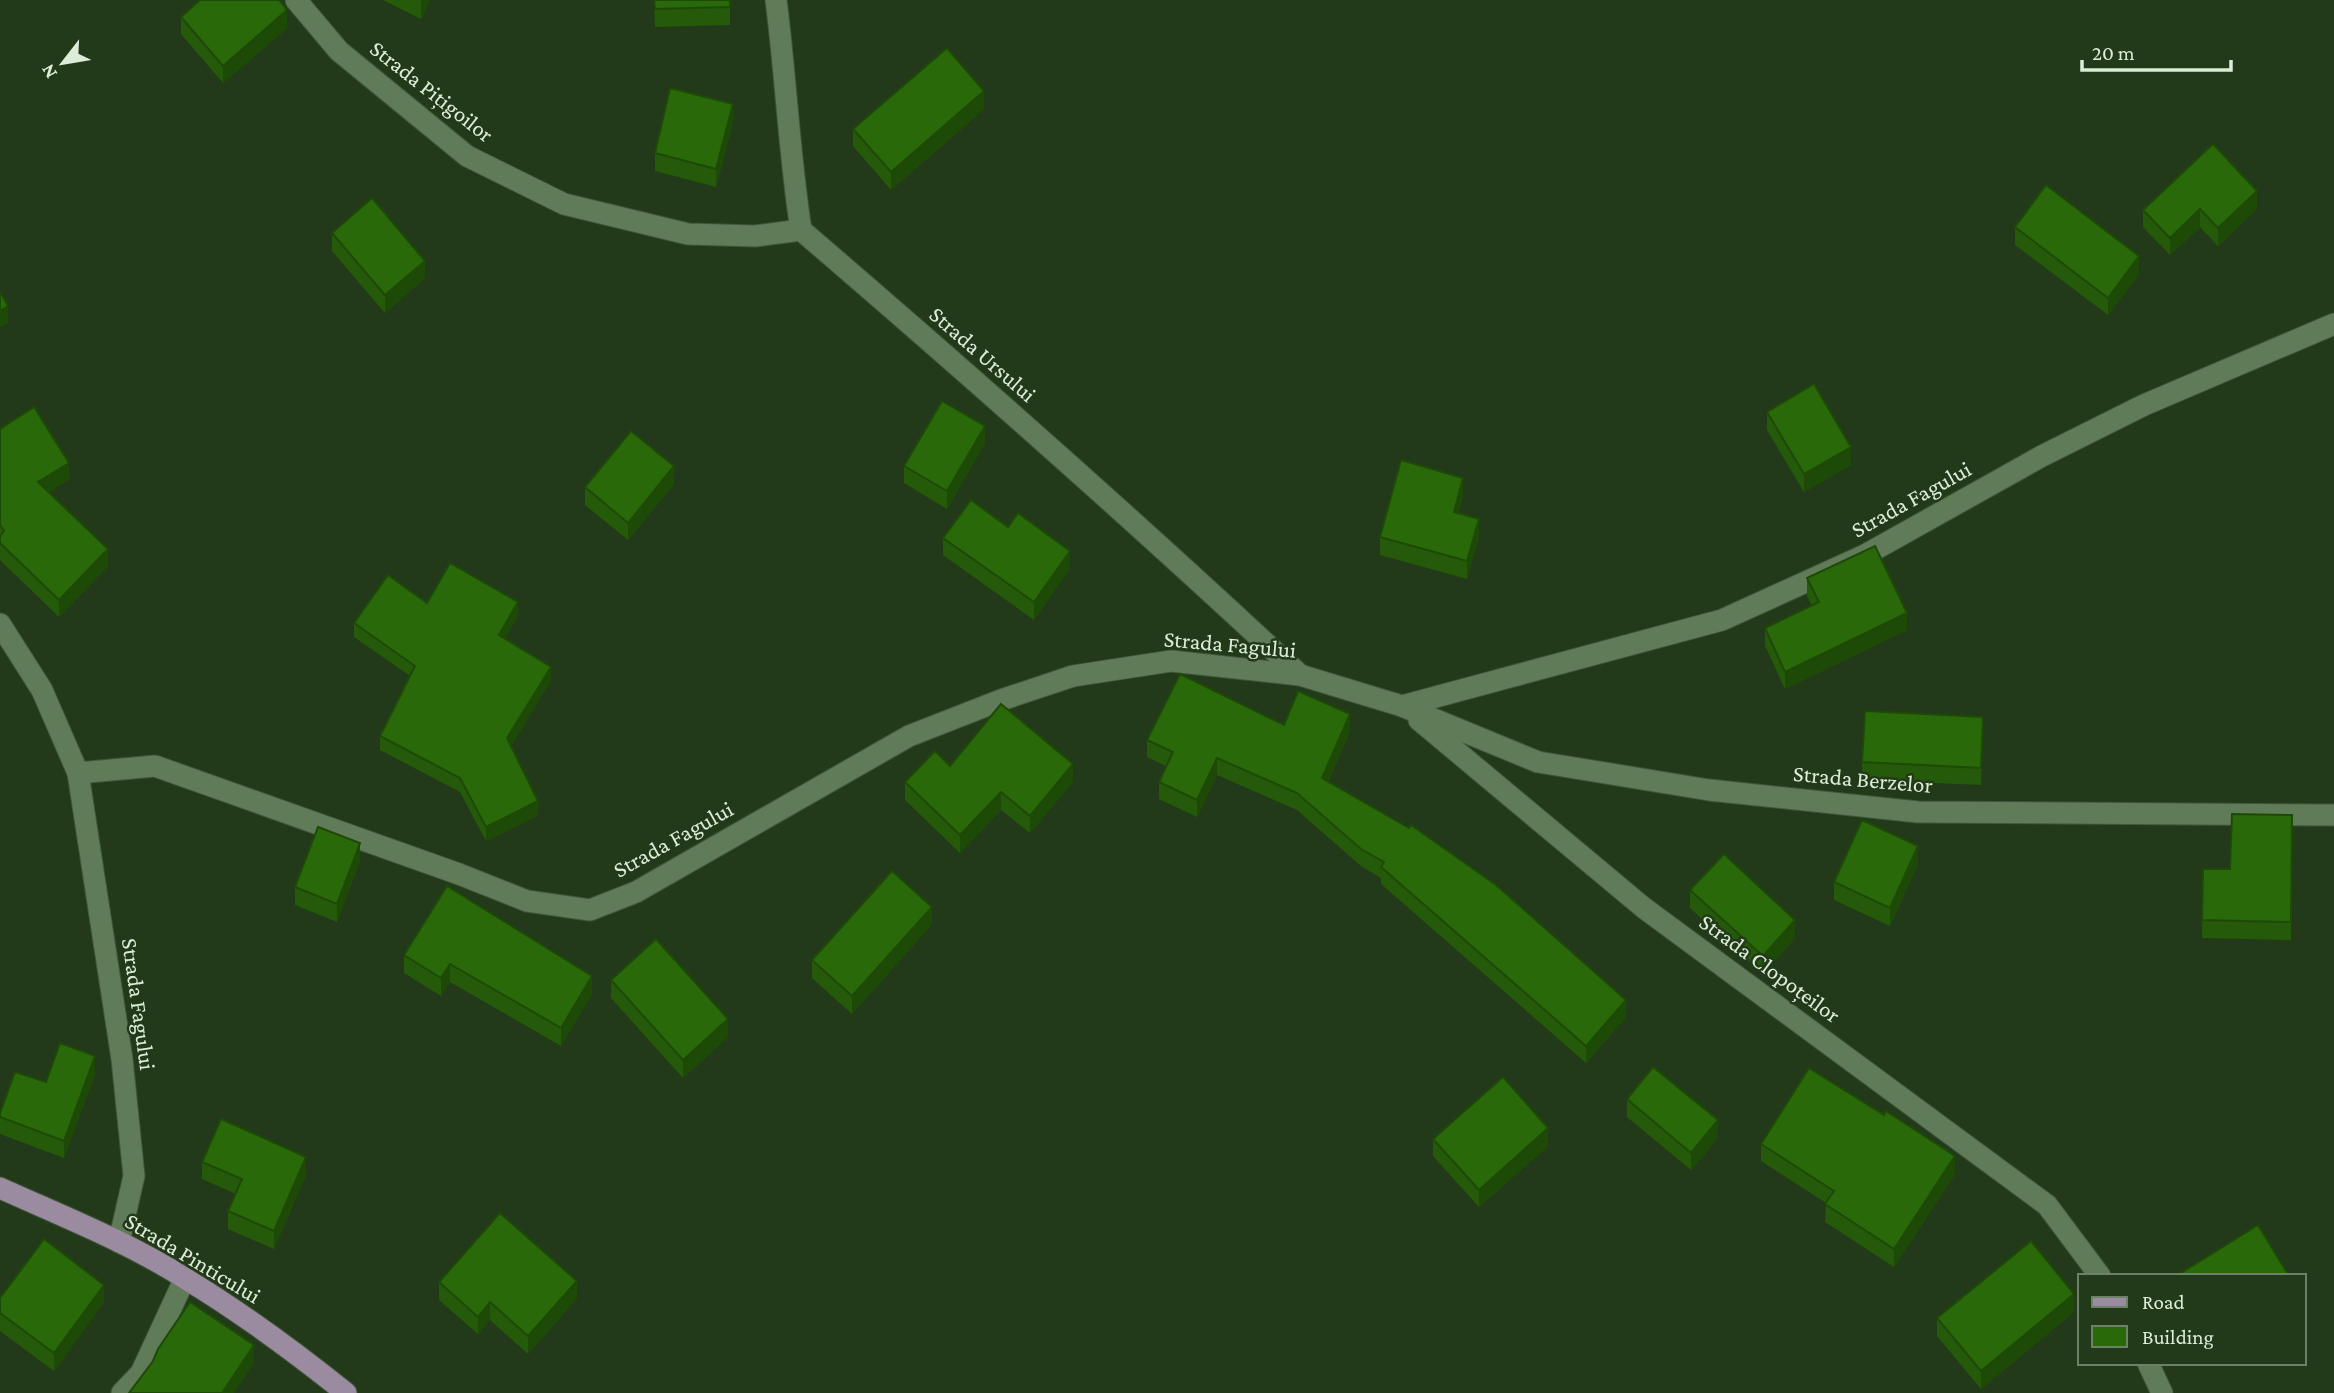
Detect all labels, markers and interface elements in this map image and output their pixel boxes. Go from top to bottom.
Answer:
north arrow [28,28,98,98]
scale bar [2082,28,2231,72]
street label: Strada Pițigoilor [364,35,499,149]
text: 20 m [2092,41,2135,65]
text: N [36,60,61,82]
street label: Strada Ursului [925,301,1041,407]
street label: Strada Fagului [1847,455,1975,543]
street label: Strada Fagului [1163,625,1297,663]
street label: Strada Berzelor [1792,760,1934,798]
street label: Strada Fagului [609,795,737,883]
street label: Strada Clopoțeilor [1693,908,1845,1029]
street label: Strada Fagului [117,936,161,1072]
street label: Strada Pinticului [121,1207,265,1309]
legend [2078,1274,2306,1365]
text: Road [2142,1290,2185,1314]
text: Building [2142,1325,2214,1349]

